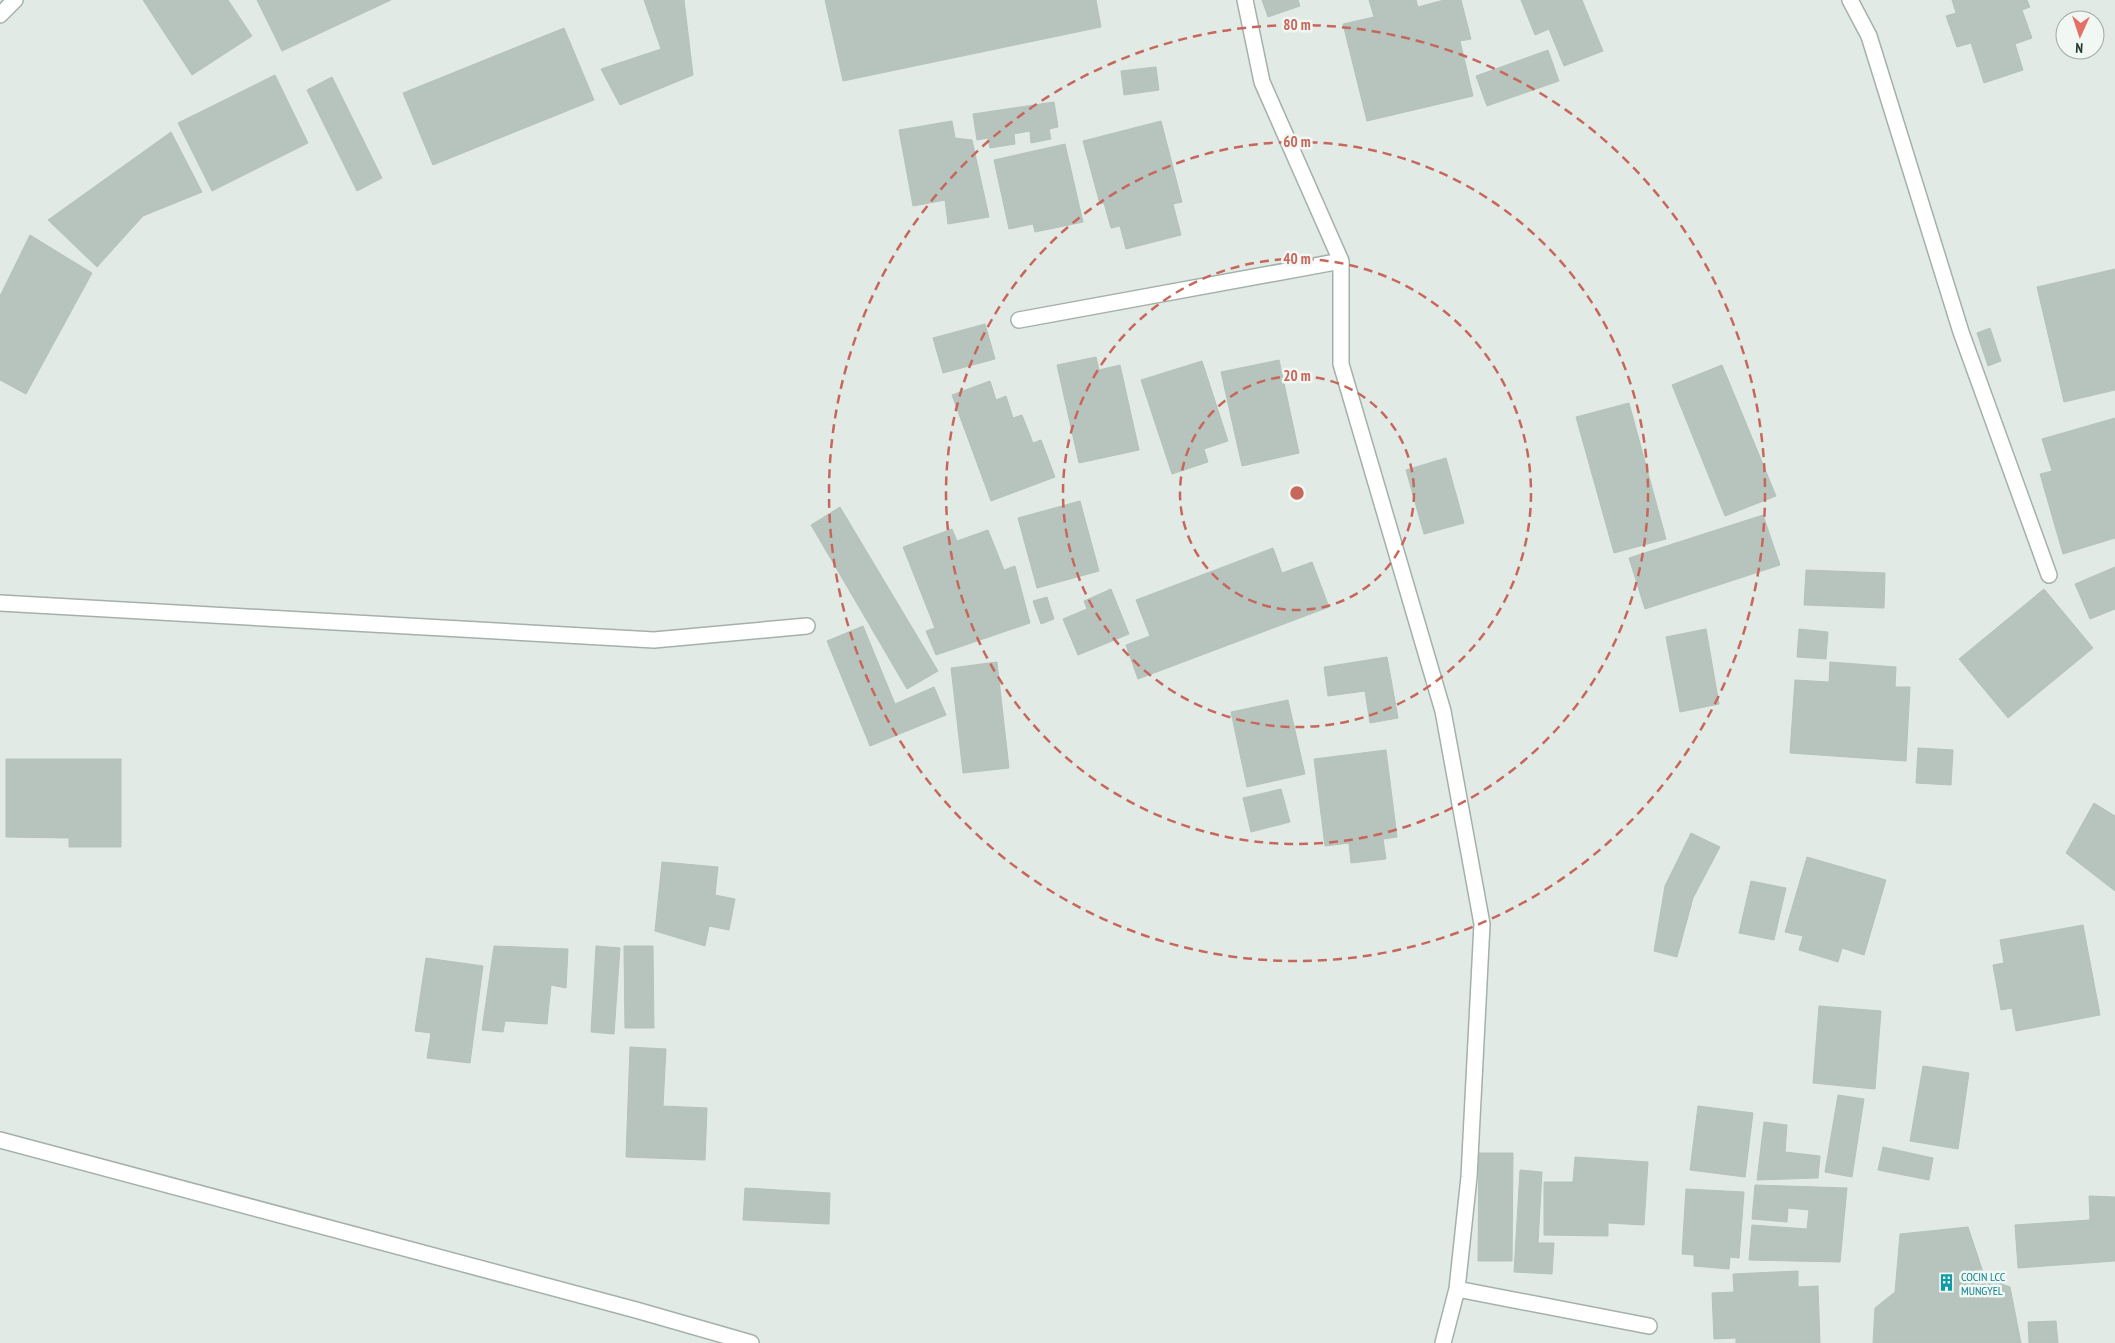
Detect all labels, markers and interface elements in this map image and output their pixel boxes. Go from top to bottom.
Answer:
north arrow [2055,10,2105,60]
text: 80 m [1283,15,1311,34]
text: N [2075,39,2084,57]
text: 60 m [1283,132,1311,151]
text: 40 m [1283,249,1311,268]
text: 20 m [1283,366,1311,385]
centre of rings [1288,484,1306,502]
place label: COCIN LCC MUNGYEL [1961,1269,2006,1298]
building icon: COCIN LCC MUNGYEL [1937,1273,1957,1293]

